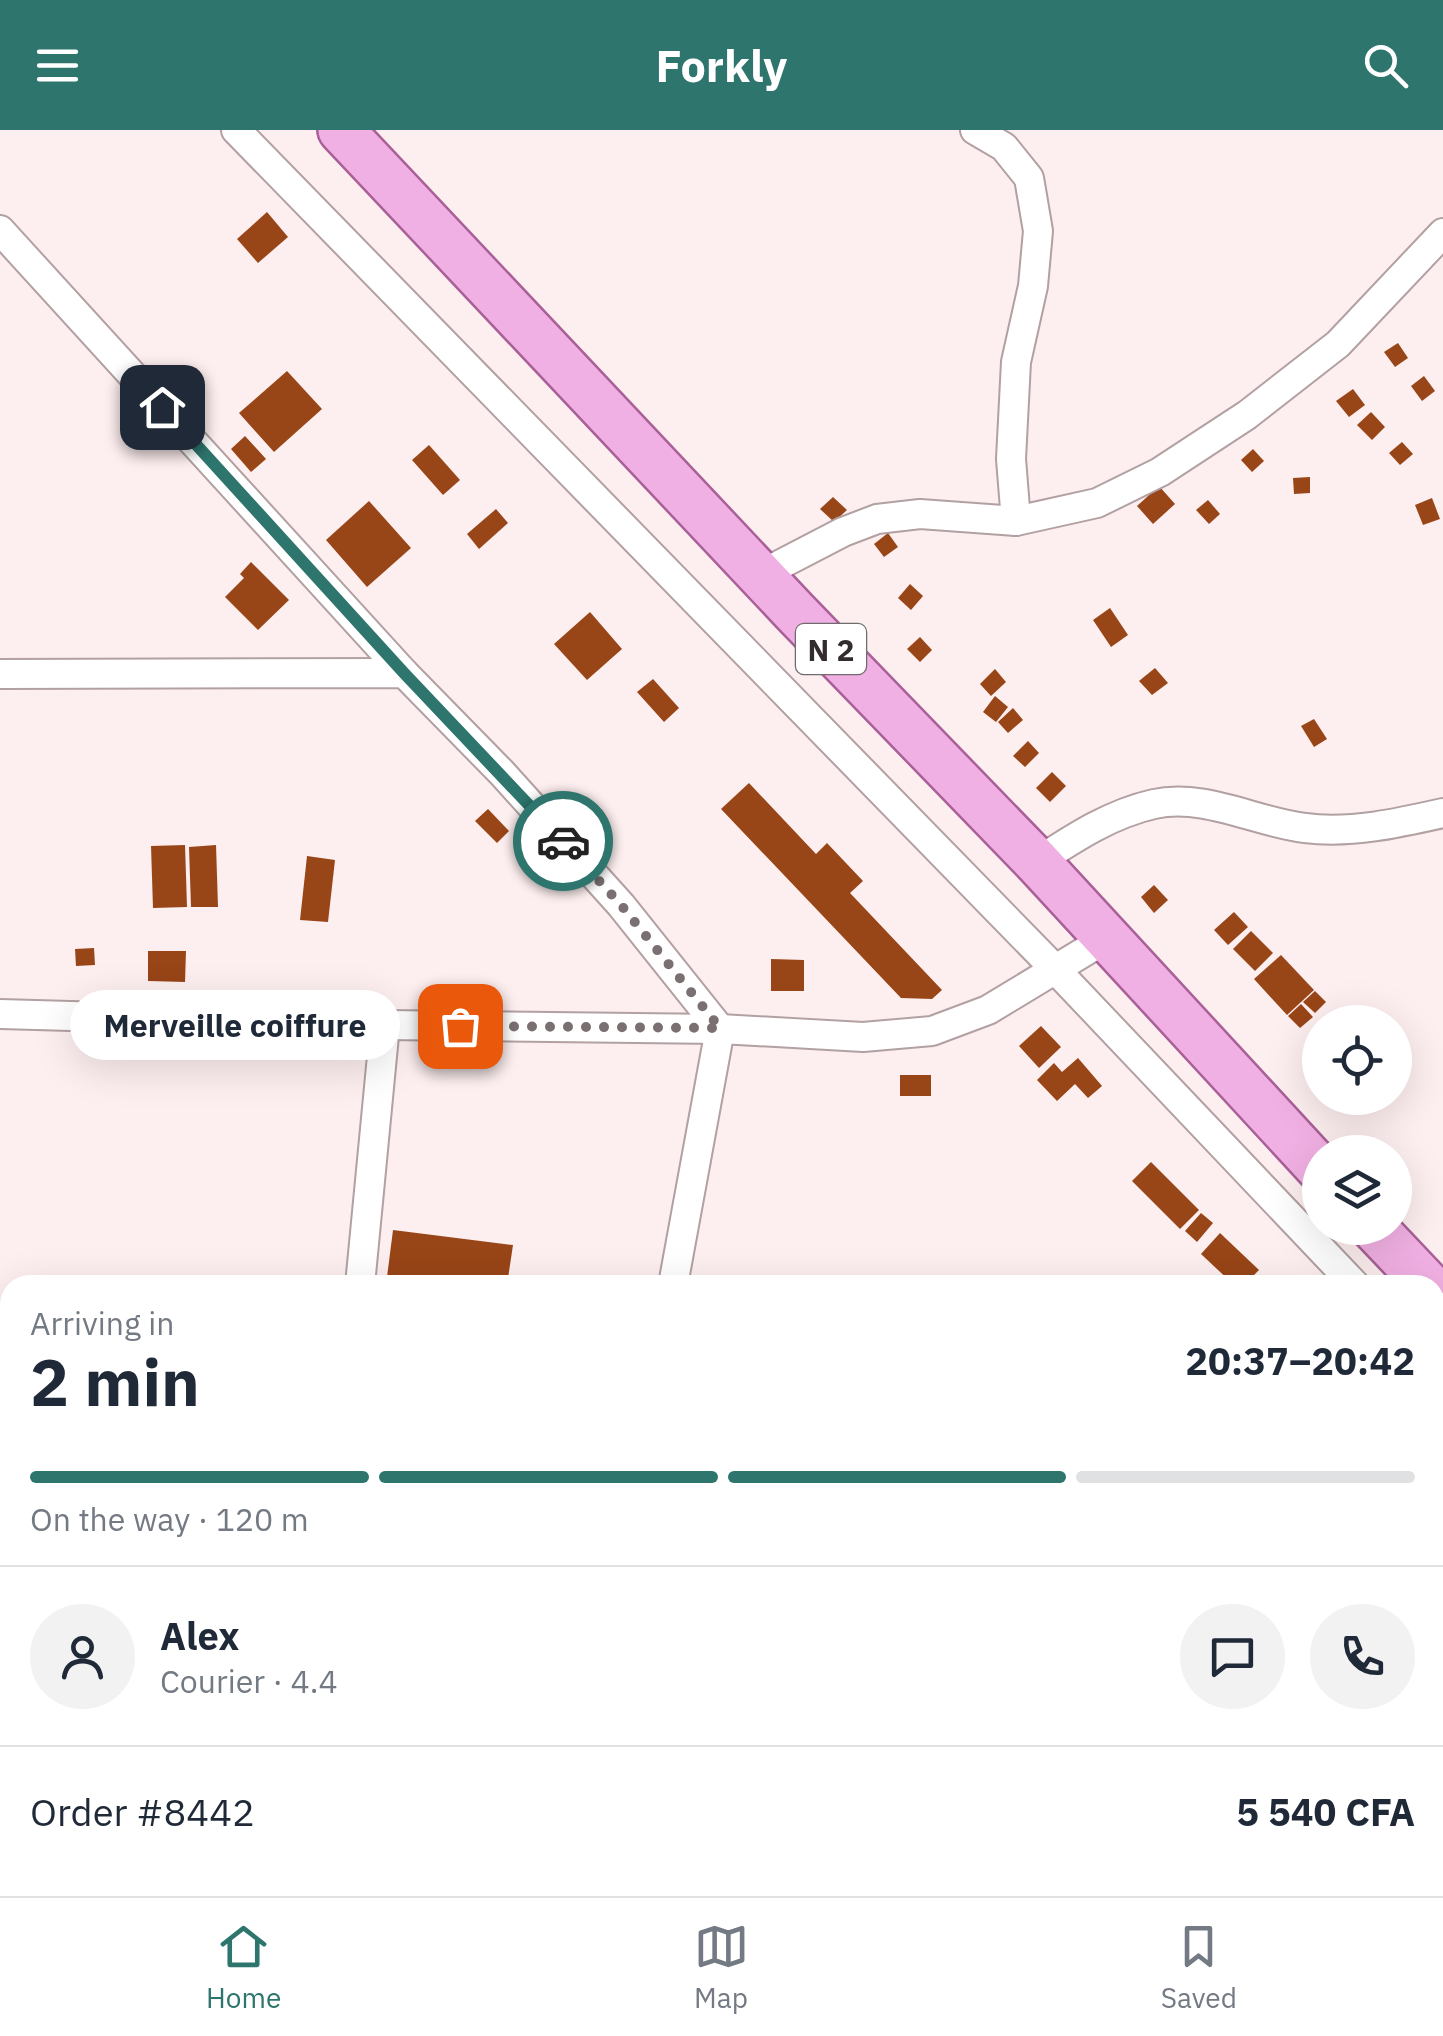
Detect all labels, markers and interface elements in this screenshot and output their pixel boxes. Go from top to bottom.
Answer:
text: Forkly [656,36,787,94]
icon: menu [30,38,85,93]
icon: search [1358,38,1413,93]
pin [120,365,205,450]
icon: home [135,380,190,435]
road number: N 2 [796,624,866,674]
courier [513,791,613,891]
icon: car [536,814,591,869]
pin [418,984,503,1069]
callout: Merveille coiffure [70,991,400,1061]
icon: bag [433,999,488,1054]
text: Merveille coiffure [104,1004,366,1046]
map controls [1302,1005,1412,1245]
button: locate [1302,1005,1412,1115]
button: layers [1302,1135,1412,1245]
text: Arriving in [30,1302,175,1344]
text: 20:37–20:42 [1185,1336,1415,1385]
text: 2 min [30,1339,200,1424]
text: On the way · 120 m [30,1498,309,1540]
button: person [30,1604,135,1709]
button: chat [1180,1604,1285,1709]
button: phone [1310,1604,1415,1709]
text: Alex [160,1611,240,1660]
text: Courier · 4.4 [160,1660,338,1702]
text: Order #8442 [30,1787,255,1836]
text: 5 540 CFA [1236,1787,1415,1836]
tab: Home [206,1919,281,2016]
tab: Map [694,1919,749,2016]
tab: Saved [1161,1919,1237,2016]

